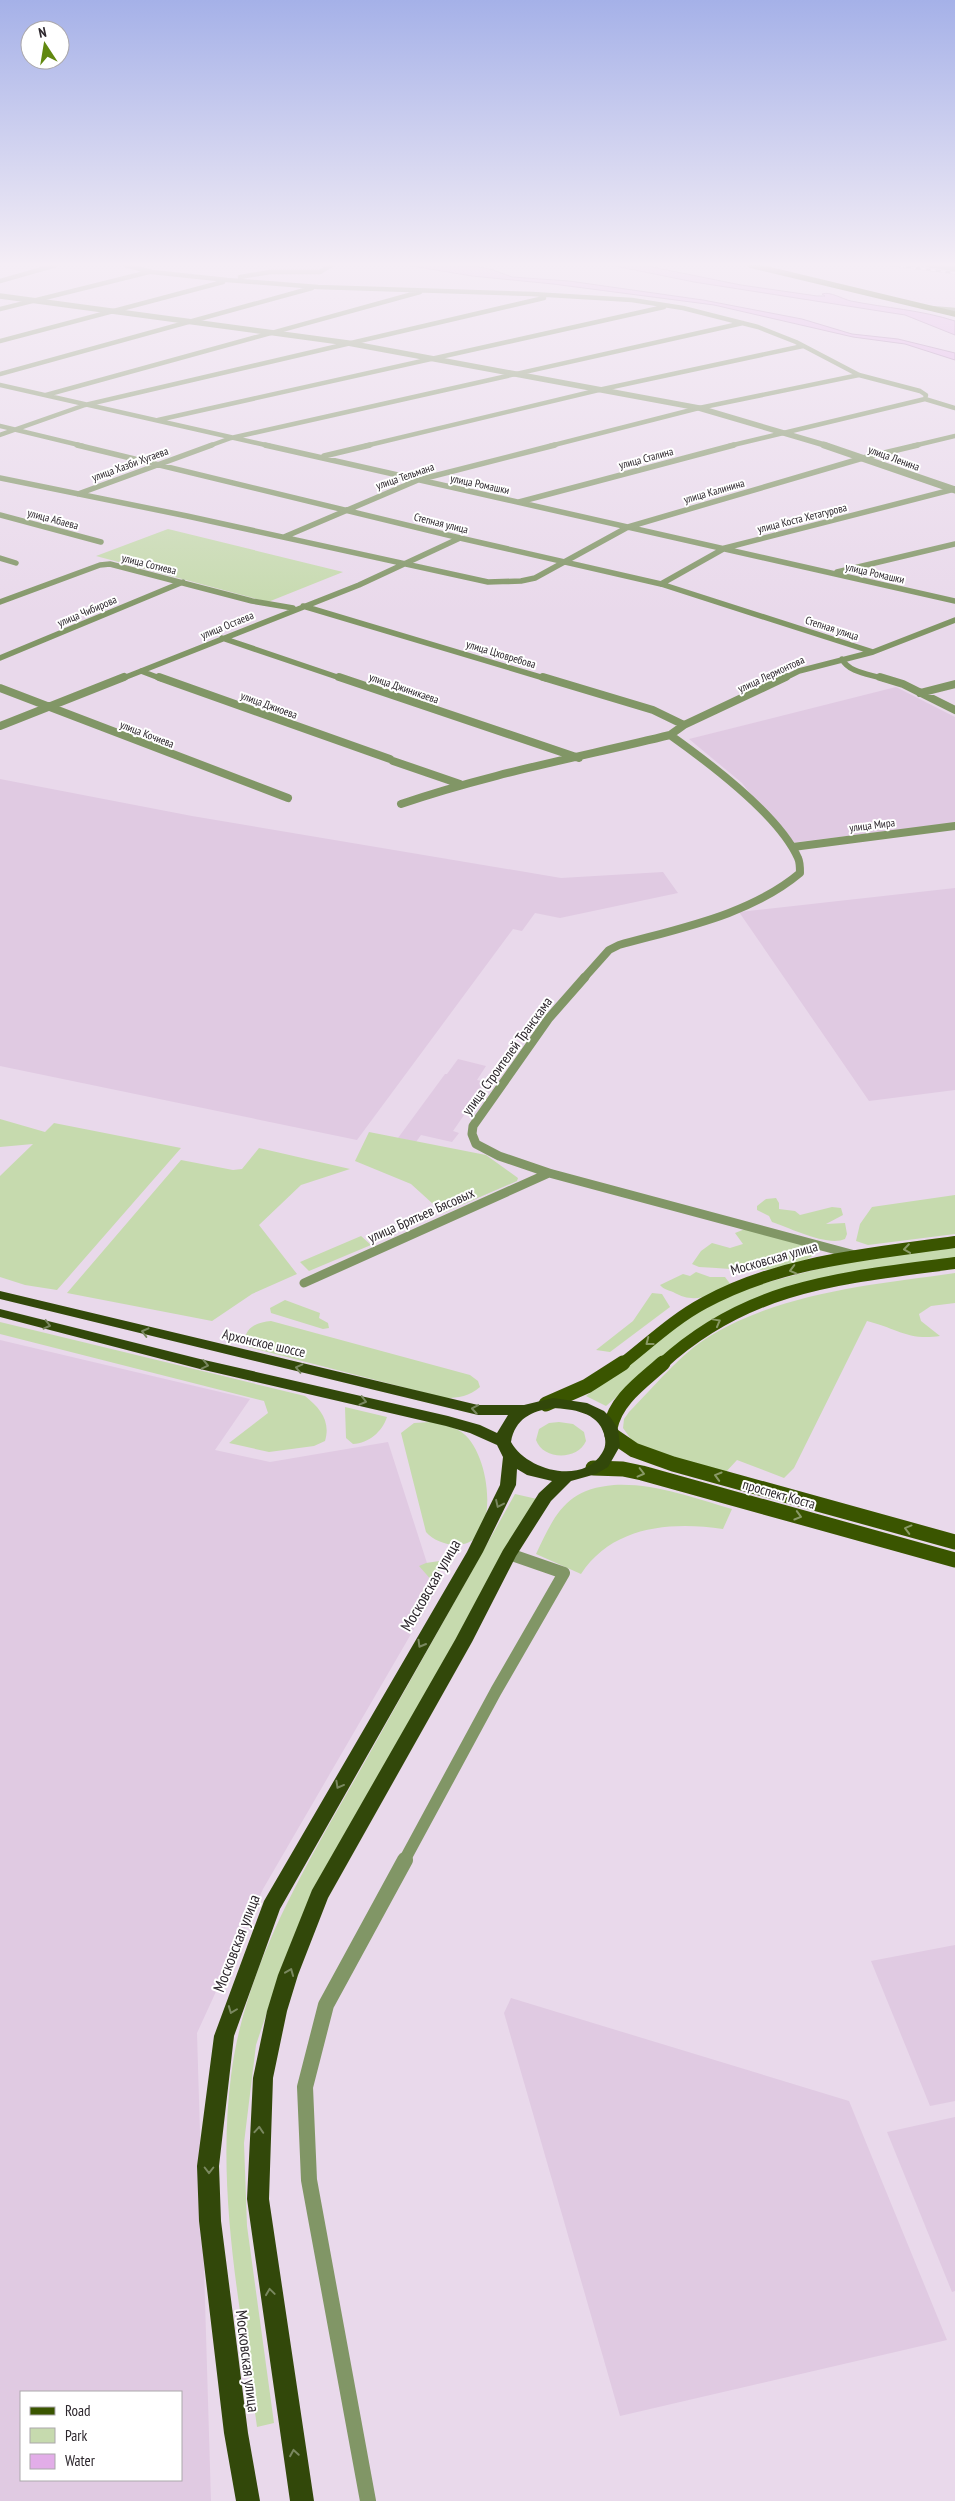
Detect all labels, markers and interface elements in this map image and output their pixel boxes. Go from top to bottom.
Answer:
north arrow [20,20,70,70]
text: N [37,23,48,42]
street label: улица Ленина [866,442,922,474]
street label: улица Хазби Хугаева [90,444,170,484]
street label: улица Сталина [617,444,675,472]
street label: улица Тельмана [374,459,436,493]
street label: улица Ромашки [449,471,511,497]
street label: улица Калинина [682,476,746,506]
street label: улица Коста Хетагурова [756,500,848,536]
street label: улица Абаева [26,505,80,533]
street label: Степная улица [412,510,470,536]
street label: улица Сотиева [120,550,178,578]
street label: улица Ромашки [844,559,906,587]
street label: улица Чибирова [55,592,119,630]
street label: улица Остаева [198,608,256,642]
street label: Степная улица [803,613,861,643]
street label: улица Цховребова [464,637,538,671]
street label: улица Лермонтова [735,652,807,696]
street label: улица Джиникаева [367,669,441,707]
street label: улица Джиоева [239,688,299,722]
street label: улица Кочиева [118,717,176,751]
street label: улица Мира [848,815,896,835]
street label: улица Строителей Транскама [458,993,556,1119]
street label: улица Брятьев Бясовых [365,1183,477,1247]
street label: Московская улица [728,1237,820,1279]
one-way arrow [902,1243,910,1254]
one-way arrow [788,1264,797,1275]
one-way arrow [711,1318,720,1328]
one-way arrow [43,1319,51,1329]
street label: Архонское шоссе [221,1325,308,1361]
one-way arrow [141,1327,150,1338]
one-way arrow [646,1337,655,1345]
one-way arrow [200,1359,209,1369]
one-way arrow [295,1363,304,1374]
one-way arrow [359,1395,368,1406]
one-way arrow [470,1404,479,1414]
one-way arrow [637,1467,646,1478]
one-way arrow [714,1472,722,1482]
street label: проспект Коста [741,1475,817,1513]
one-way arrow [495,1499,505,1508]
one-way arrow [793,1511,802,1521]
one-way arrow [904,1524,913,1534]
street label: Московская улица [396,1535,464,1635]
one-way arrow [417,1639,427,1648]
one-way arrow [336,1780,346,1789]
street label: Московская улица [208,1891,264,1995]
one-way arrow [284,1968,294,1976]
one-way arrow [228,2005,239,2014]
one-way arrow [254,2126,265,2134]
one-way arrow [204,2167,214,2175]
one-way arrow [266,2288,276,2296]
street label: Московская улица [232,2309,264,2413]
legend [20,2391,182,2481]
text: Road [65,2401,91,2420]
text: Park [65,2426,87,2445]
one-way arrow [290,2448,300,2457]
text: Water [65,2451,96,2470]

